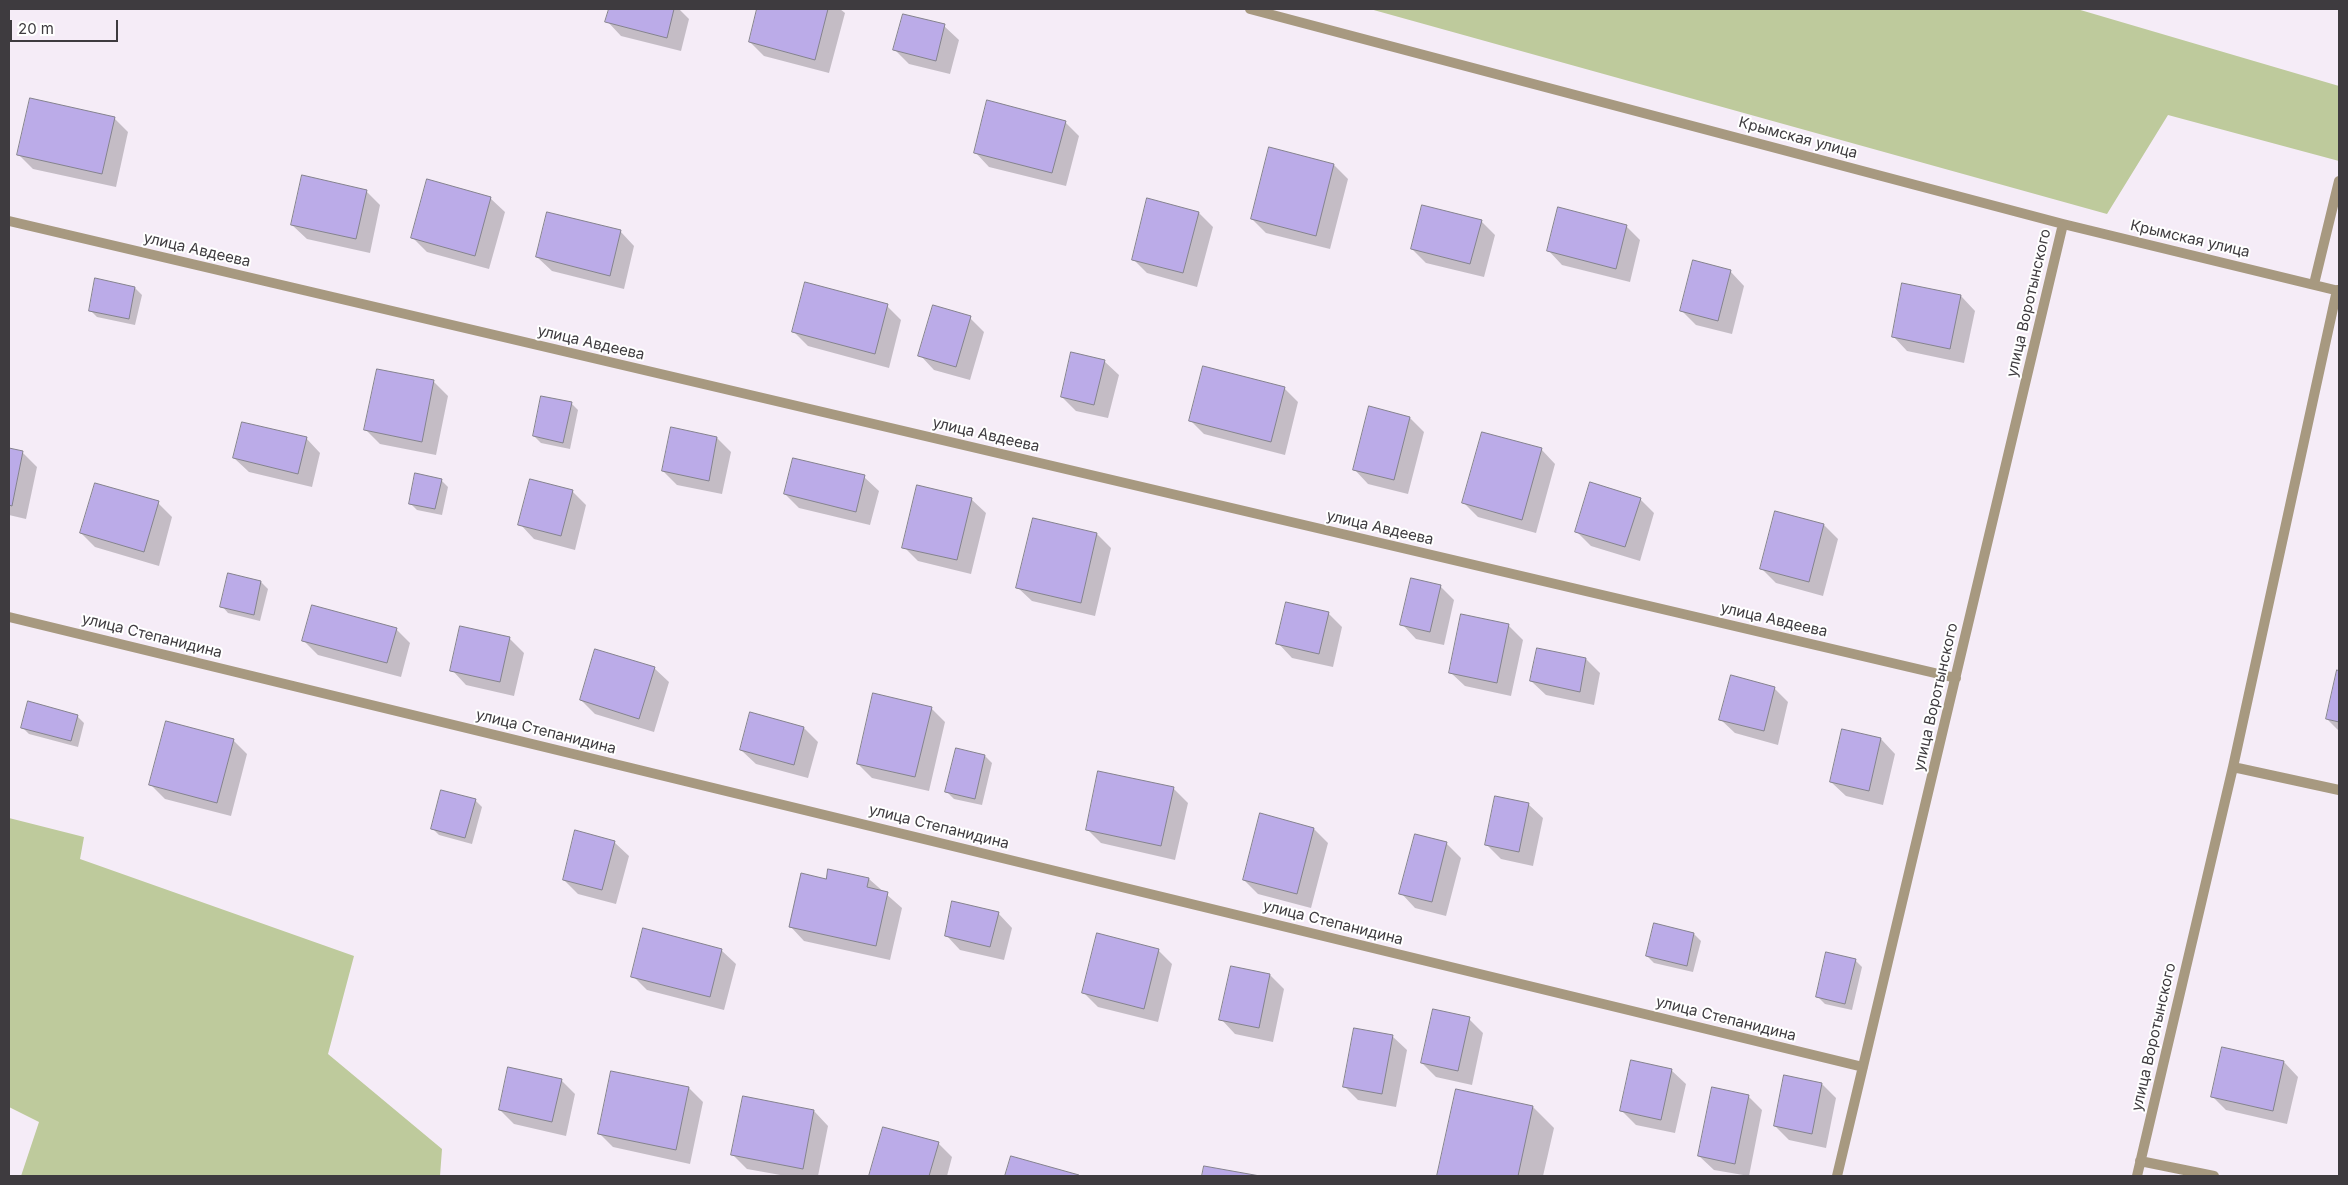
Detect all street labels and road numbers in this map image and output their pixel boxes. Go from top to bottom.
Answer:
street label: Крымская улица [1737,114,1859,162]
street label: Крымская улица [2128,216,2252,262]
street label: улица Воротынского [2003,227,2055,379]
street label: улица Авдеева [142,229,252,271]
street label: улица Авдеева [536,322,646,364]
street label: улица Авдеева [931,414,1041,456]
street label: улица Авдеева [1325,507,1435,549]
street label: улица Авдеева [1719,599,1829,641]
street label: улица Степанидина [80,610,224,662]
street label: улица Воротынского [1910,621,1962,773]
street label: улица Степанидина [474,706,618,758]
street label: улица Степанидина [867,801,1011,853]
street label: улица Степанидина [1261,897,1405,949]
street label: улица Воротынского [2128,961,2180,1113]
street label: улица Степанидина [1654,993,1798,1045]

